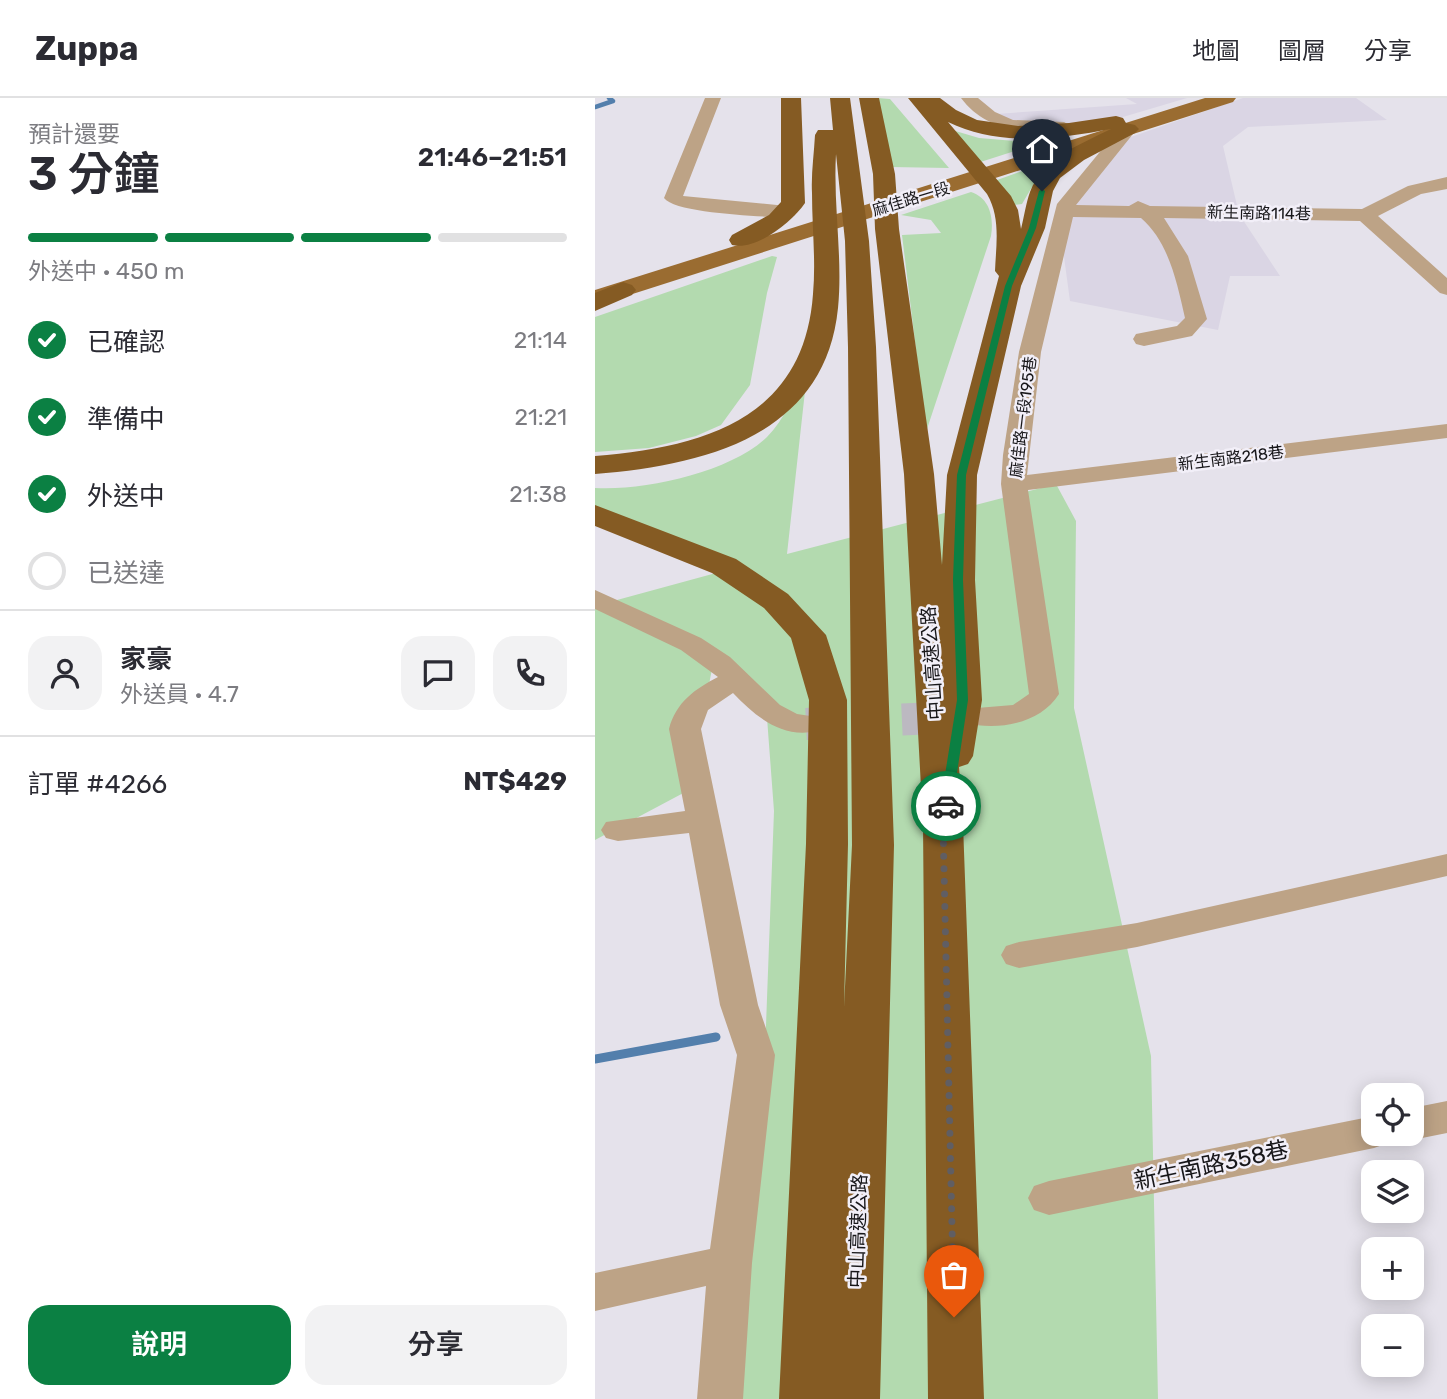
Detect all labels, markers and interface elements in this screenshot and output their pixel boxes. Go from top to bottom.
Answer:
text: Zuppa [35,29,138,68]
text: 地圖 [1192,37,1240,65]
text: 圖層 [1278,37,1326,65]
text: 分享 [1364,37,1412,65]
pin [1012,119,1072,191]
text: 預計還要 [28,120,120,148]
icon: home [1023,130,1061,168]
text: 21:46–21:51 [418,142,567,173]
text: 3 分鐘 [28,147,160,202]
street label: 麻佳路一段 [870,178,952,220]
street label: 新生南路114巷 [1207,203,1311,223]
text: 外送中 · 450 m [28,257,185,285]
icon: check [28,321,66,359]
text: 21:14 [514,326,567,354]
text: 已確認 [87,327,165,358]
street label: 麻佳路一段195巷 [1006,355,1040,479]
icon: check [28,398,66,436]
text: 21:21 [514,403,567,431]
text: 準備中 [87,404,165,435]
street label: 新生南路218巷 [1177,442,1285,474]
icon: check [28,475,66,513]
text: 21:38 [509,480,567,508]
text: 外送中 [87,481,165,512]
text: 已送達 [87,558,165,589]
street label: 中山高速公路 [917,605,947,721]
button: person [28,636,102,710]
button: chat [401,636,475,710]
button: phone [493,636,567,710]
text: 家豪 [120,644,172,675]
text: 外送員 · 4.7 [120,680,239,708]
text: NT$429 [463,766,567,797]
text: 訂單 #4266 [28,769,167,800]
courier [911,771,981,841]
icon: car [927,787,965,825]
map controls [1361,1083,1424,1377]
button: locate [1361,1083,1424,1146]
street label: 新生南路358巷 [1131,1135,1291,1195]
button: layers [1361,1160,1424,1223]
street label: 中山高速公路 [845,1174,871,1288]
button: + [1361,1237,1424,1300]
pin [924,1245,984,1317]
icon: bag [935,1256,973,1294]
button: 說明 [28,1305,291,1385]
button: 分享 [305,1305,567,1385]
button: − [1361,1314,1424,1377]

